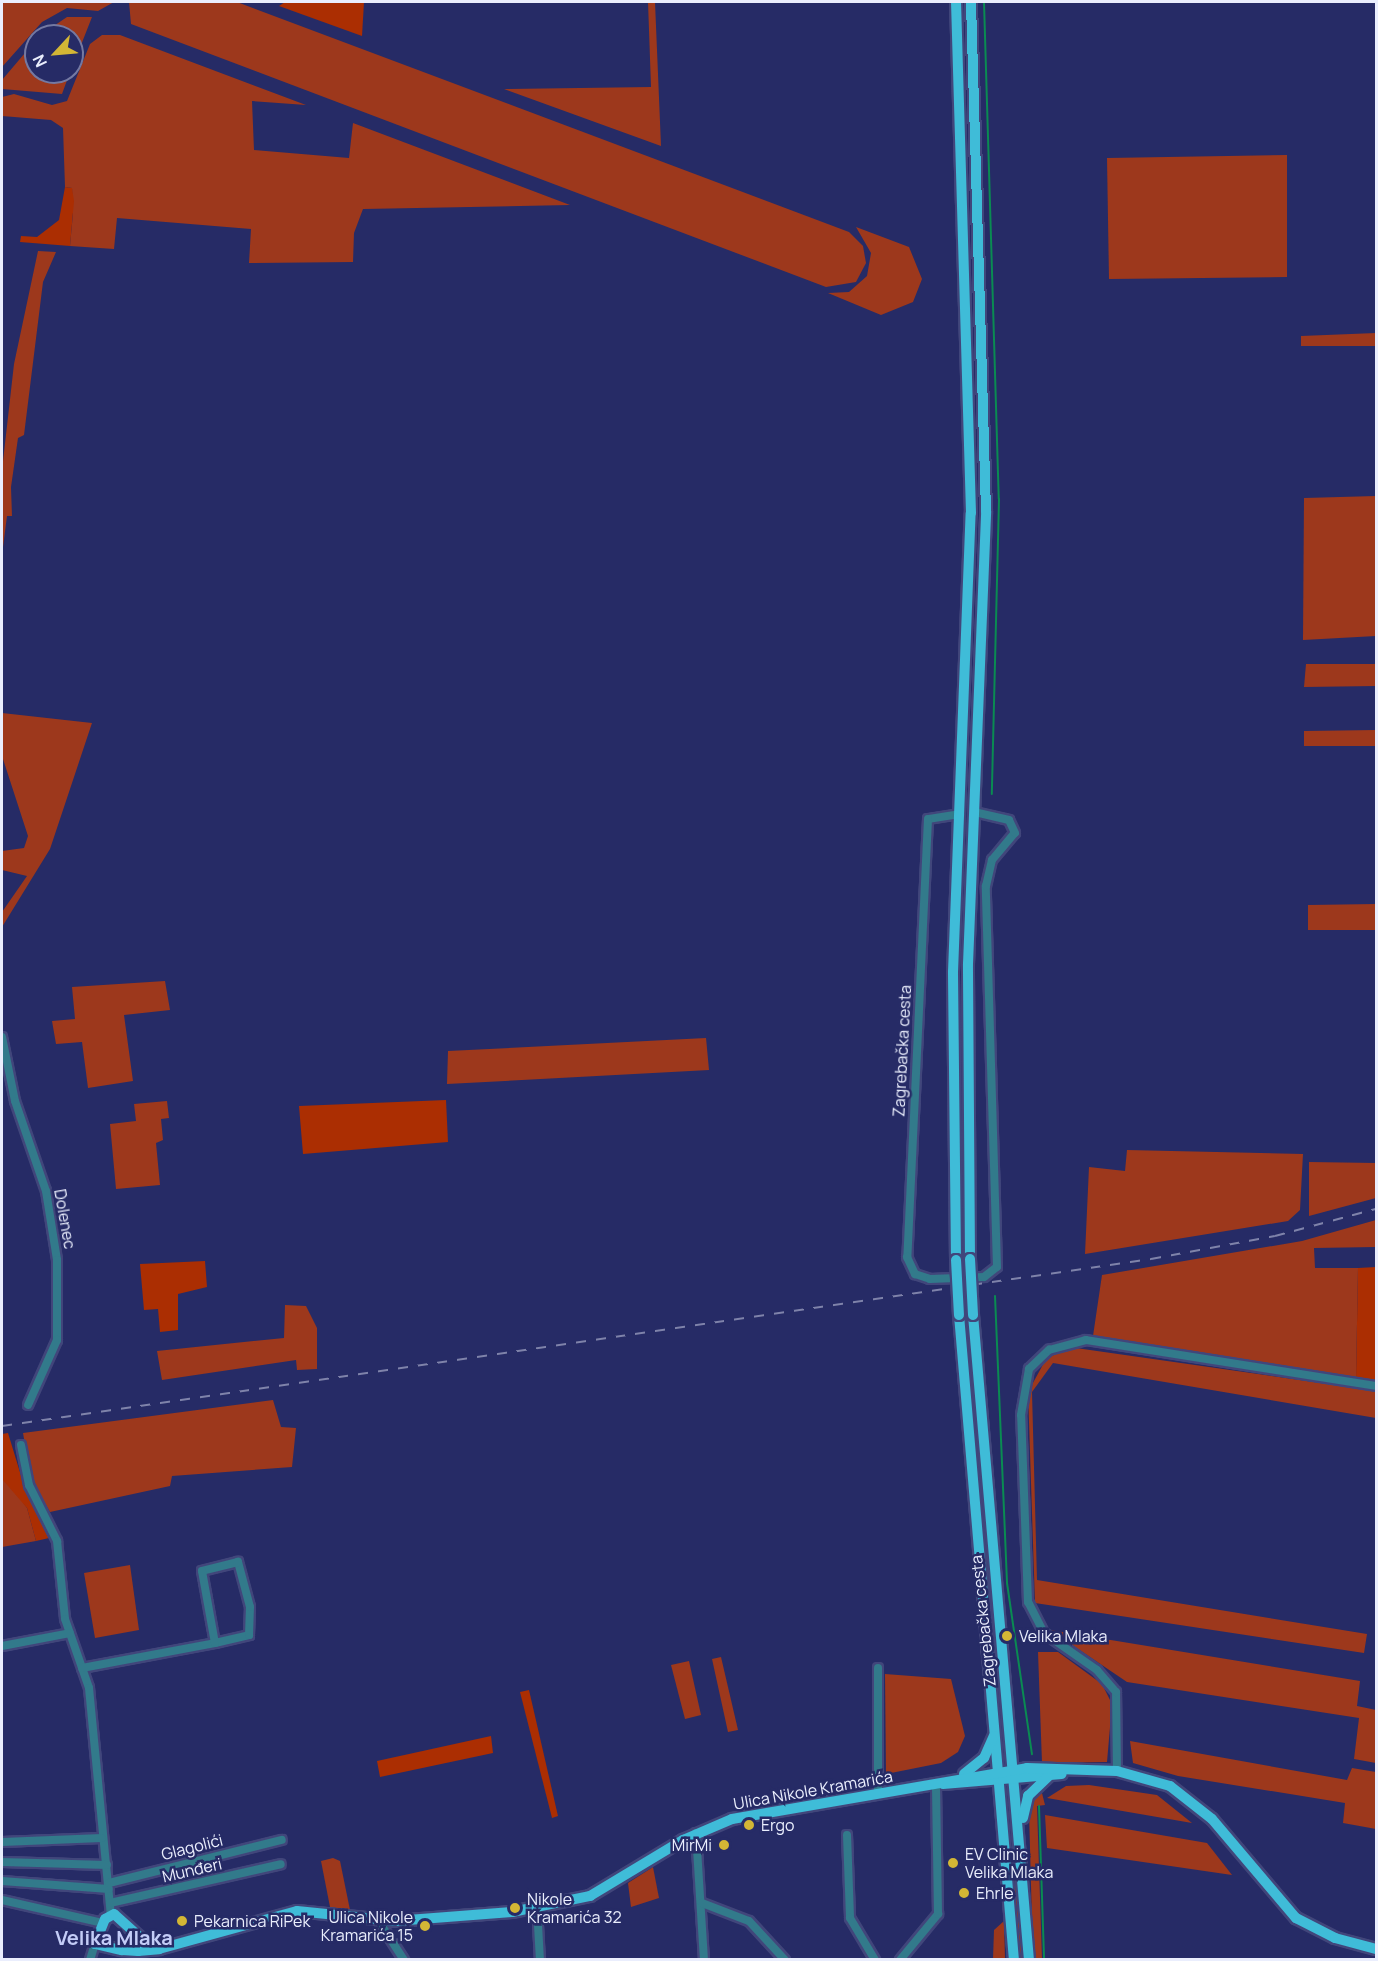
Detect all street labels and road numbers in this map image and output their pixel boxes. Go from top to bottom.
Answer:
street label: Zagrebačka cesta [889,985,915,1117]
street label: Dolenec [50,1187,80,1251]
street label: Zagrebačka cesta [967,1554,999,1688]
street label: Ulica Nikole Kramarića [732,1767,894,1813]
street label: Glagolići [159,1830,225,1864]
street label: Munđeri [160,1854,224,1886]

